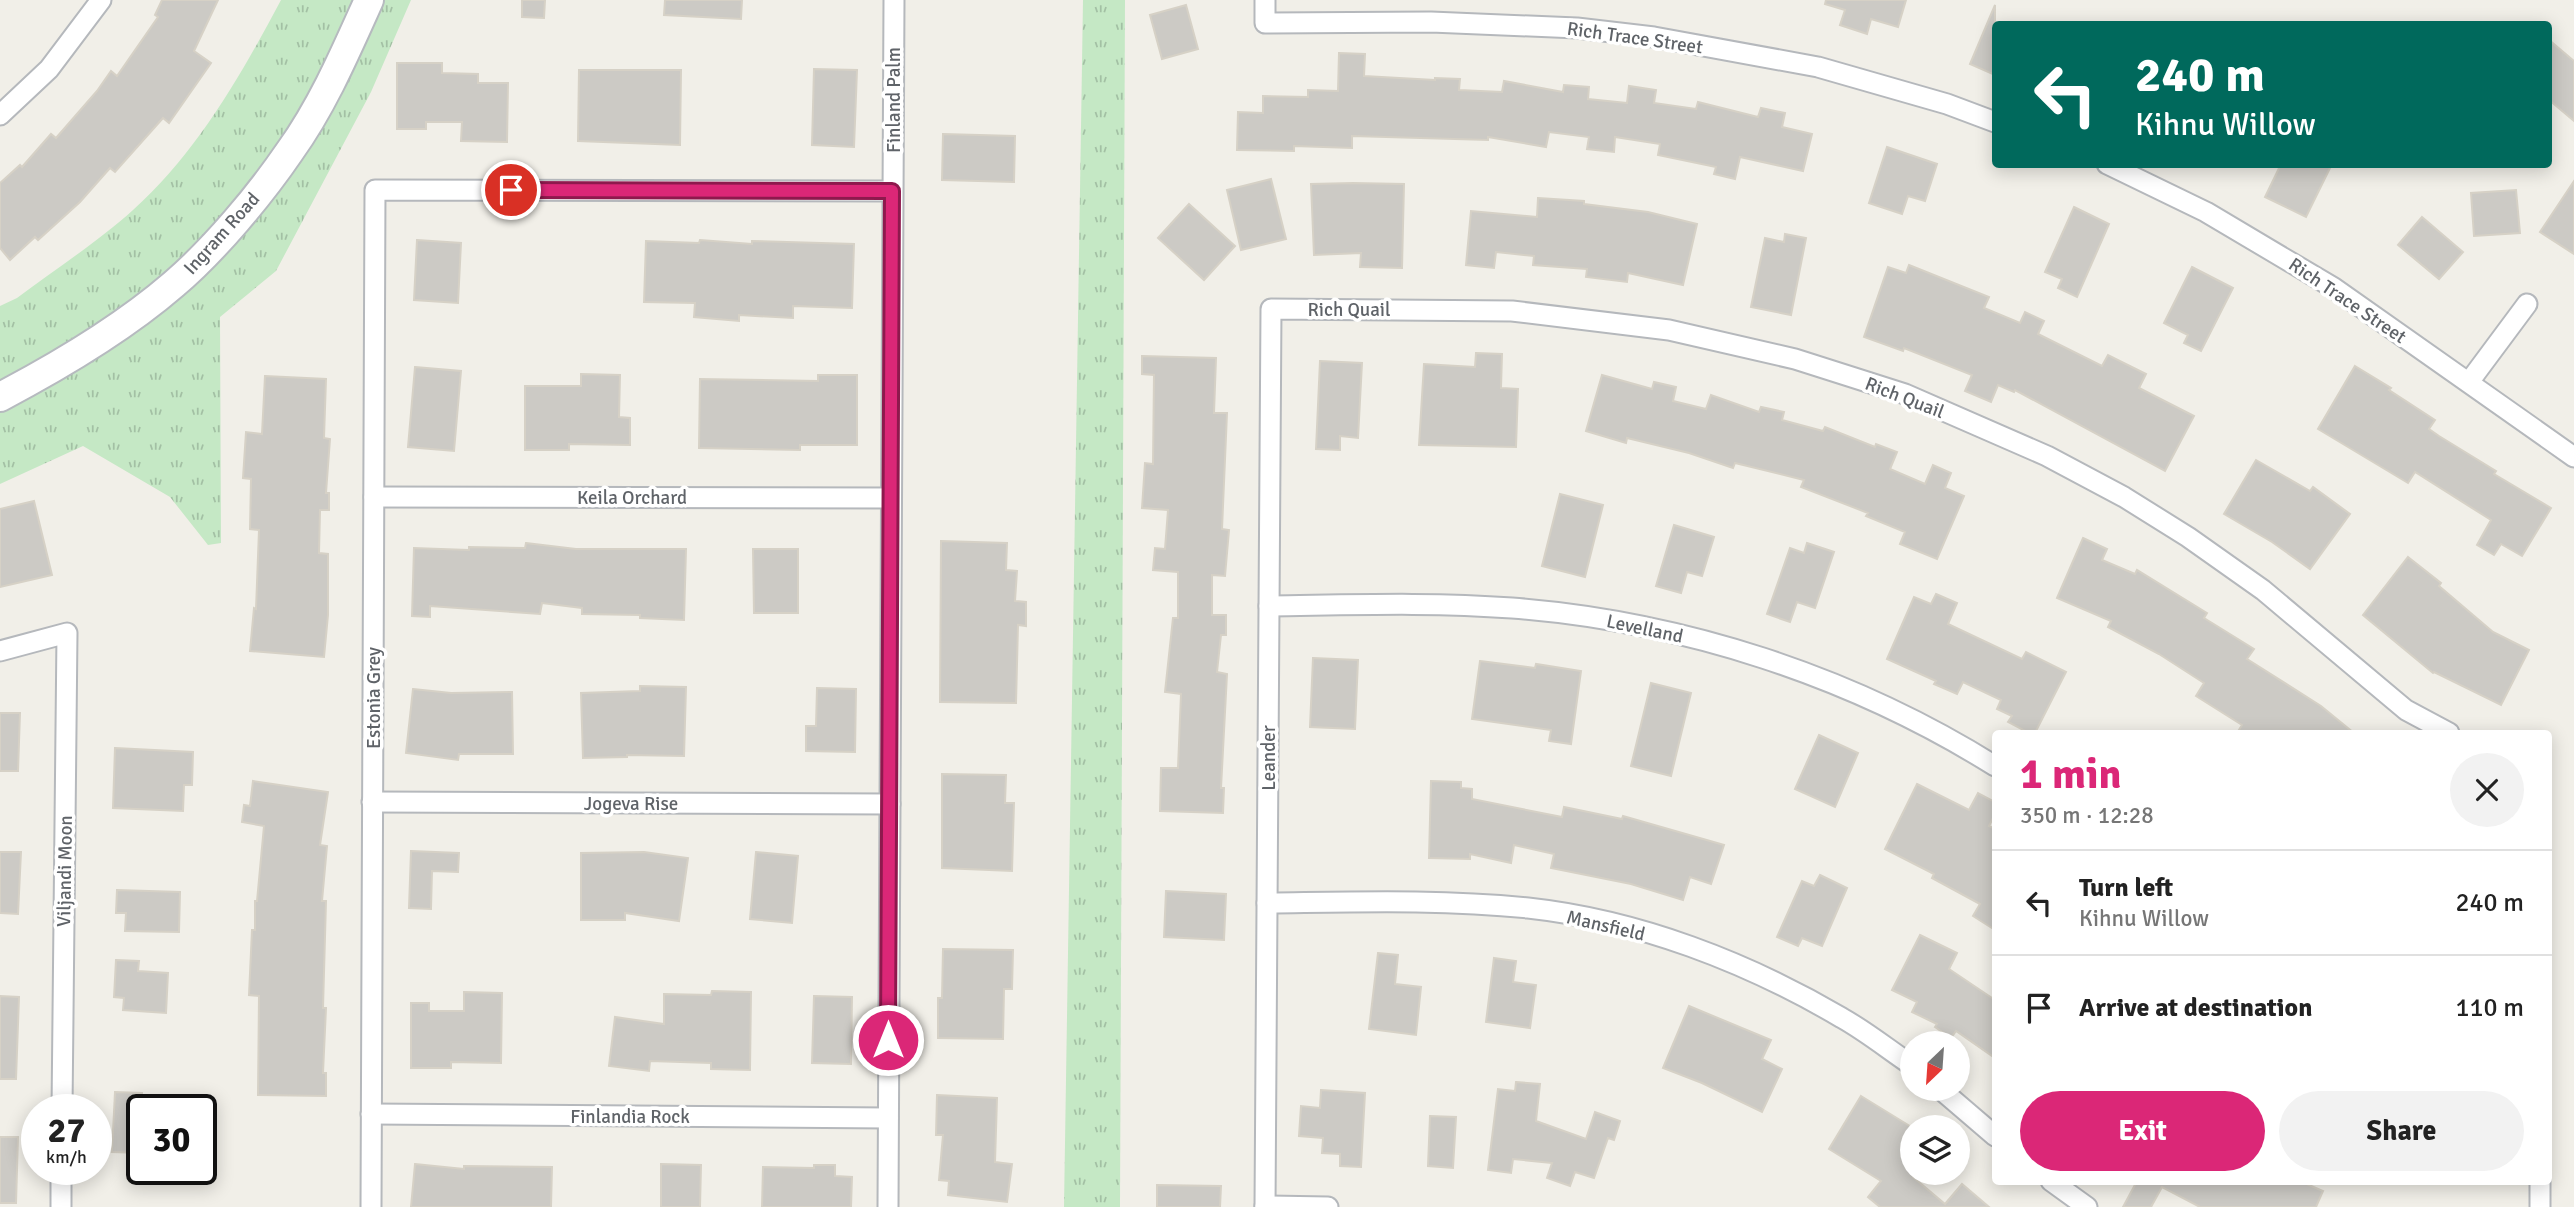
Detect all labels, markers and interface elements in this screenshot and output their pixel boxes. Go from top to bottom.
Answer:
street label: Rich Trace Street [1565,17,1705,59]
text: 240 m [2135,45,2265,105]
street label: Finland Palm [882,47,906,153]
icon: left [2020,49,2111,140]
text: Kihnu Willow [2135,105,2316,144]
pin [481,160,541,220]
icon: arrive [492,171,530,209]
street label: Ingram Road [179,188,265,280]
street label: Rich Trace Street [2284,253,2411,349]
street label: Rich Quail [1307,298,1391,322]
street label: Rich Quail [1861,372,1948,424]
street label: Keila Orchard [577,486,687,510]
street label: Levelland [1604,609,1685,649]
street label: Estonia Grey [362,647,386,749]
street label: Leander [1257,725,1281,791]
text: 1 min [2020,749,2121,800]
button: close [2450,753,2524,827]
street label: Jogeva Rise [584,792,678,816]
text: 350 m · 12:28 [2020,801,2154,830]
street label: Viljandi Moon [52,815,78,927]
text: Turn left [2079,872,2173,904]
icon: left [2020,884,2058,922]
text: 240 m [2455,887,2524,919]
text: Kihnu Willow [2079,904,2209,933]
street label: Mansfield [1564,905,1647,947]
icon: arrive [2020,989,2058,1027]
text: Arrive at destination [2079,992,2312,1024]
text: 110 m [2455,992,2524,1024]
position arrow [851,1003,925,1077]
north arrow [1900,1031,1970,1101]
map controls [1900,1031,1970,1185]
button: Exit [2020,1091,2265,1171]
button: Share [2279,1091,2524,1171]
speed limit sign: 30 [126,1094,217,1185]
street label: Finlandia Rock [570,1105,690,1129]
text: 27 [48,1109,85,1152]
button: layers [1900,1115,1970,1185]
text: km/h [46,1146,87,1168]

